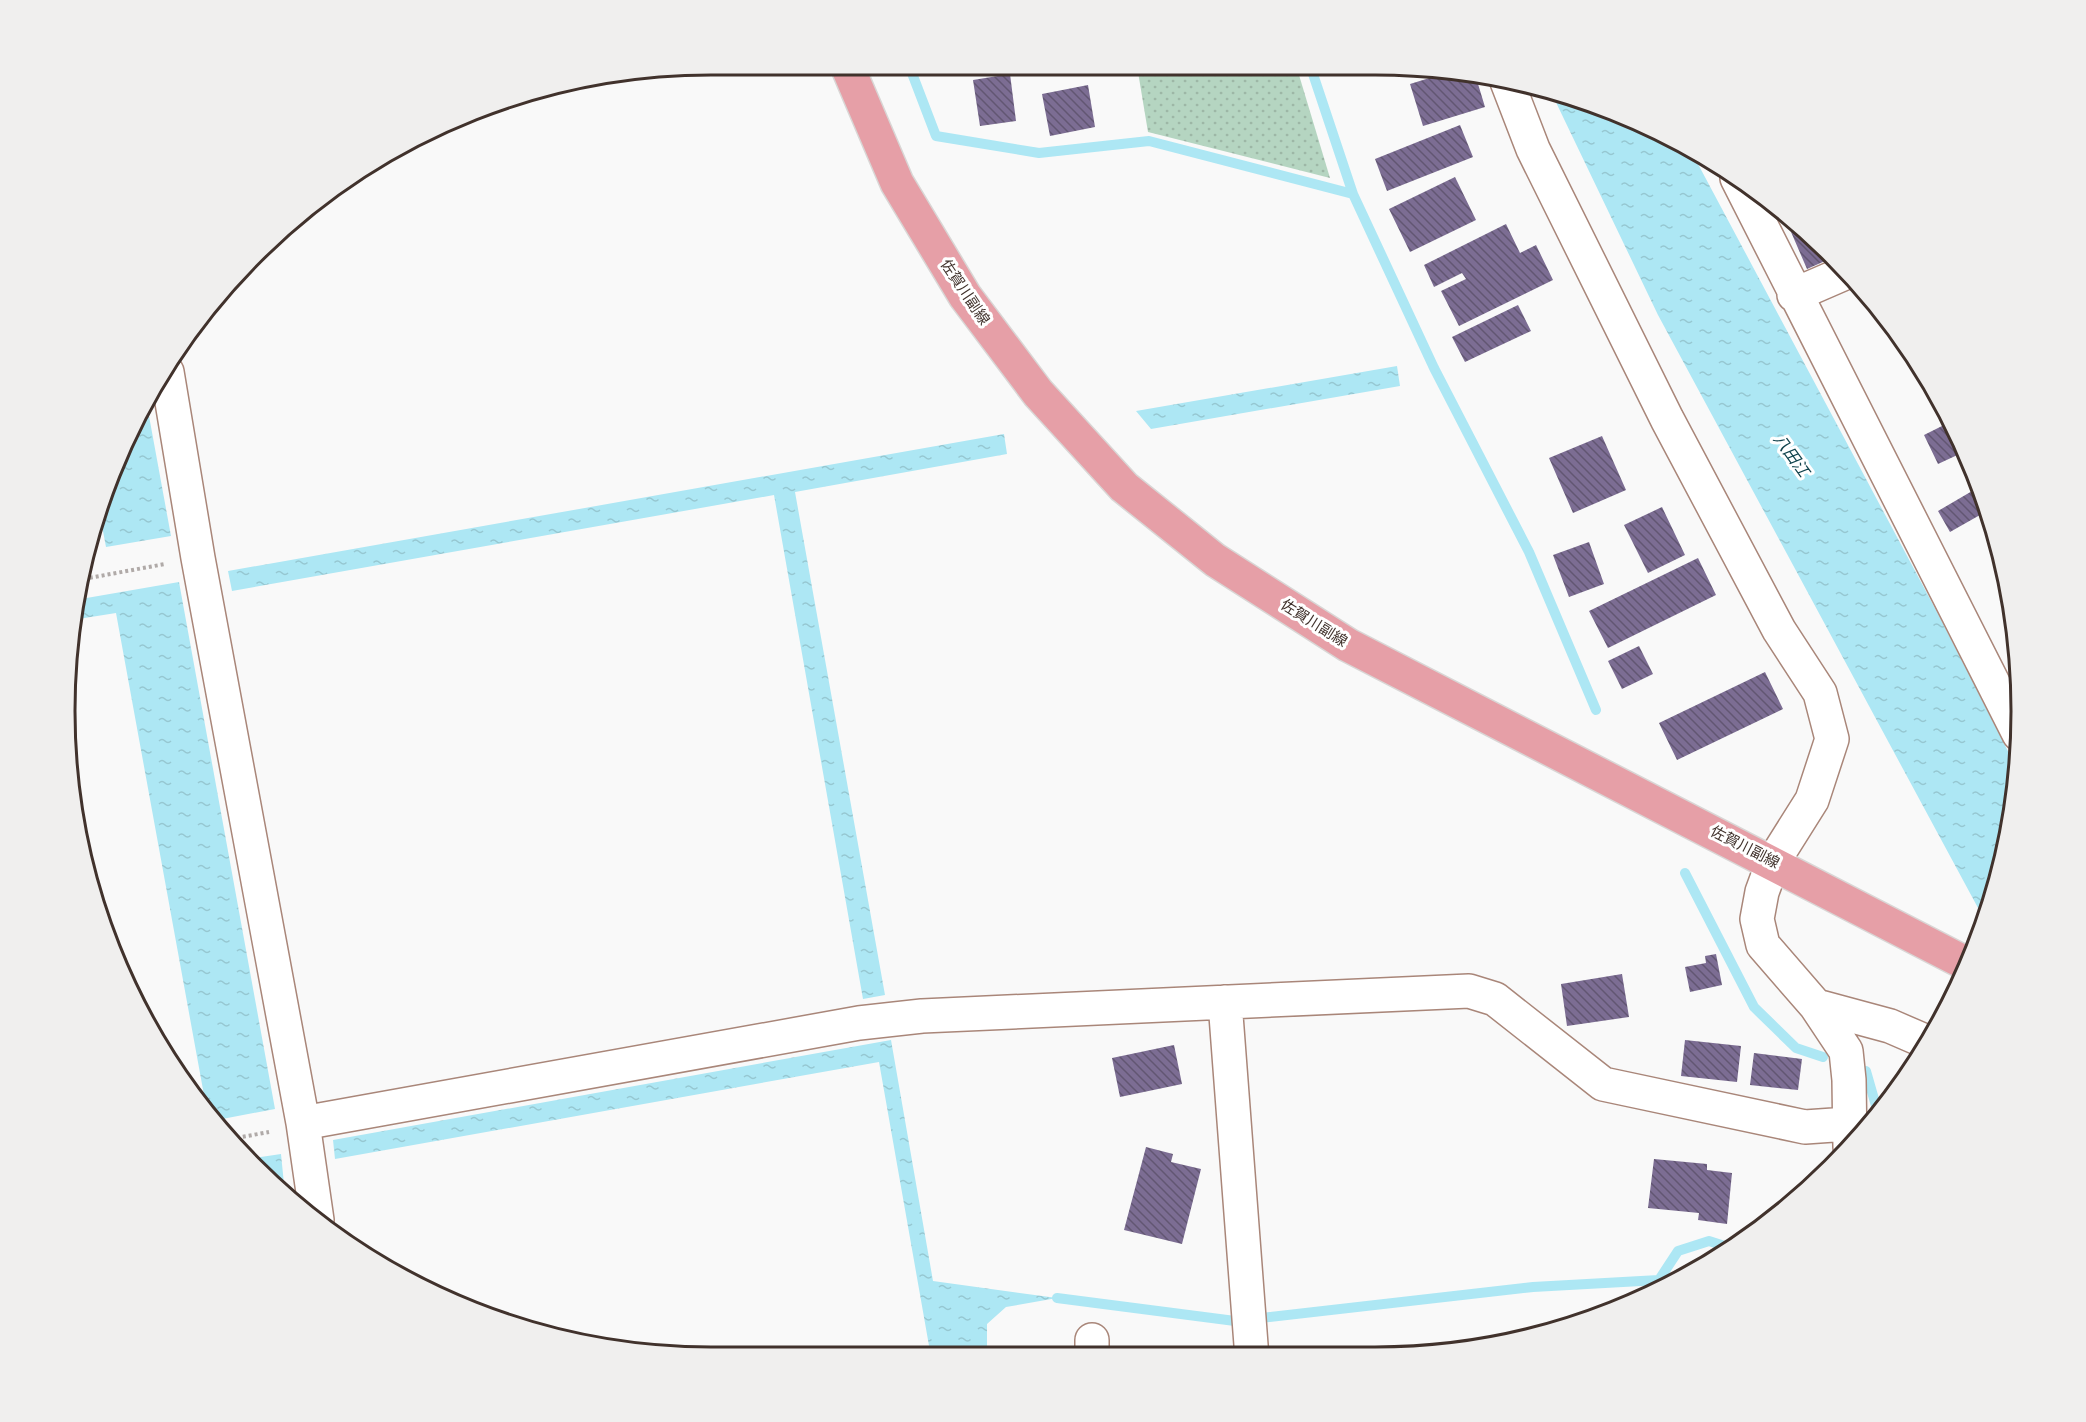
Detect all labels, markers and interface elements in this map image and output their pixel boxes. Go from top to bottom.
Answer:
street label: 佐賀川副線 [937,255,994,328]
water label: 八田江 [1770,430,1815,482]
street label: 佐賀川副線 [1277,595,1351,651]
street label: 佐賀川副線 [1707,821,1783,872]

